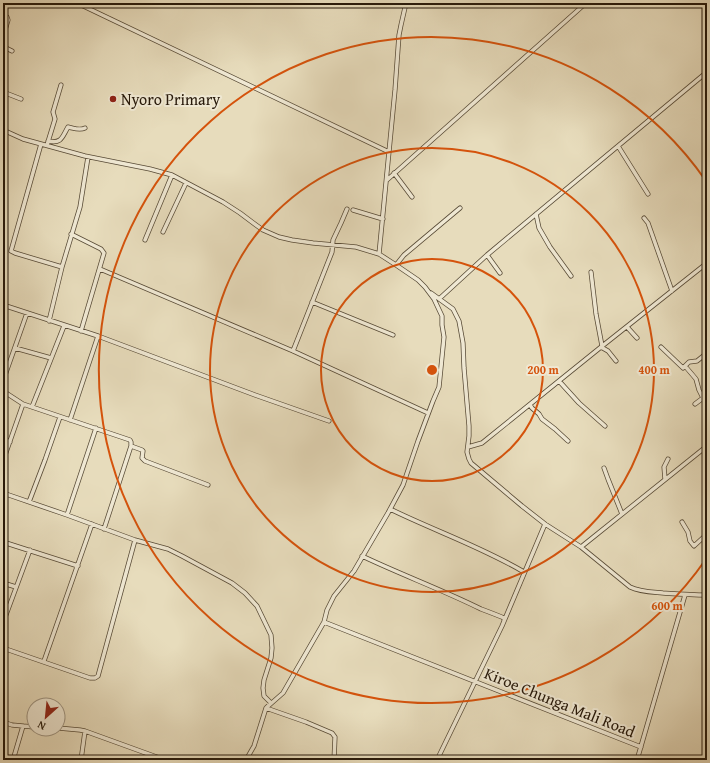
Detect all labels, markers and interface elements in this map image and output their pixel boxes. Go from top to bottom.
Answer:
place label: Nyoro Primary [121,87,220,111]
marker: Nyoro Primary [108,94,118,104]
text: 200 m [527,361,560,378]
text: 400 m [638,361,671,378]
centre of rings [425,363,439,377]
text: 600 m [651,597,684,614]
street label: Kiroe Chunga Mali Road [481,661,639,743]
north arrow [26,697,66,737]
text: N [34,717,48,735]

